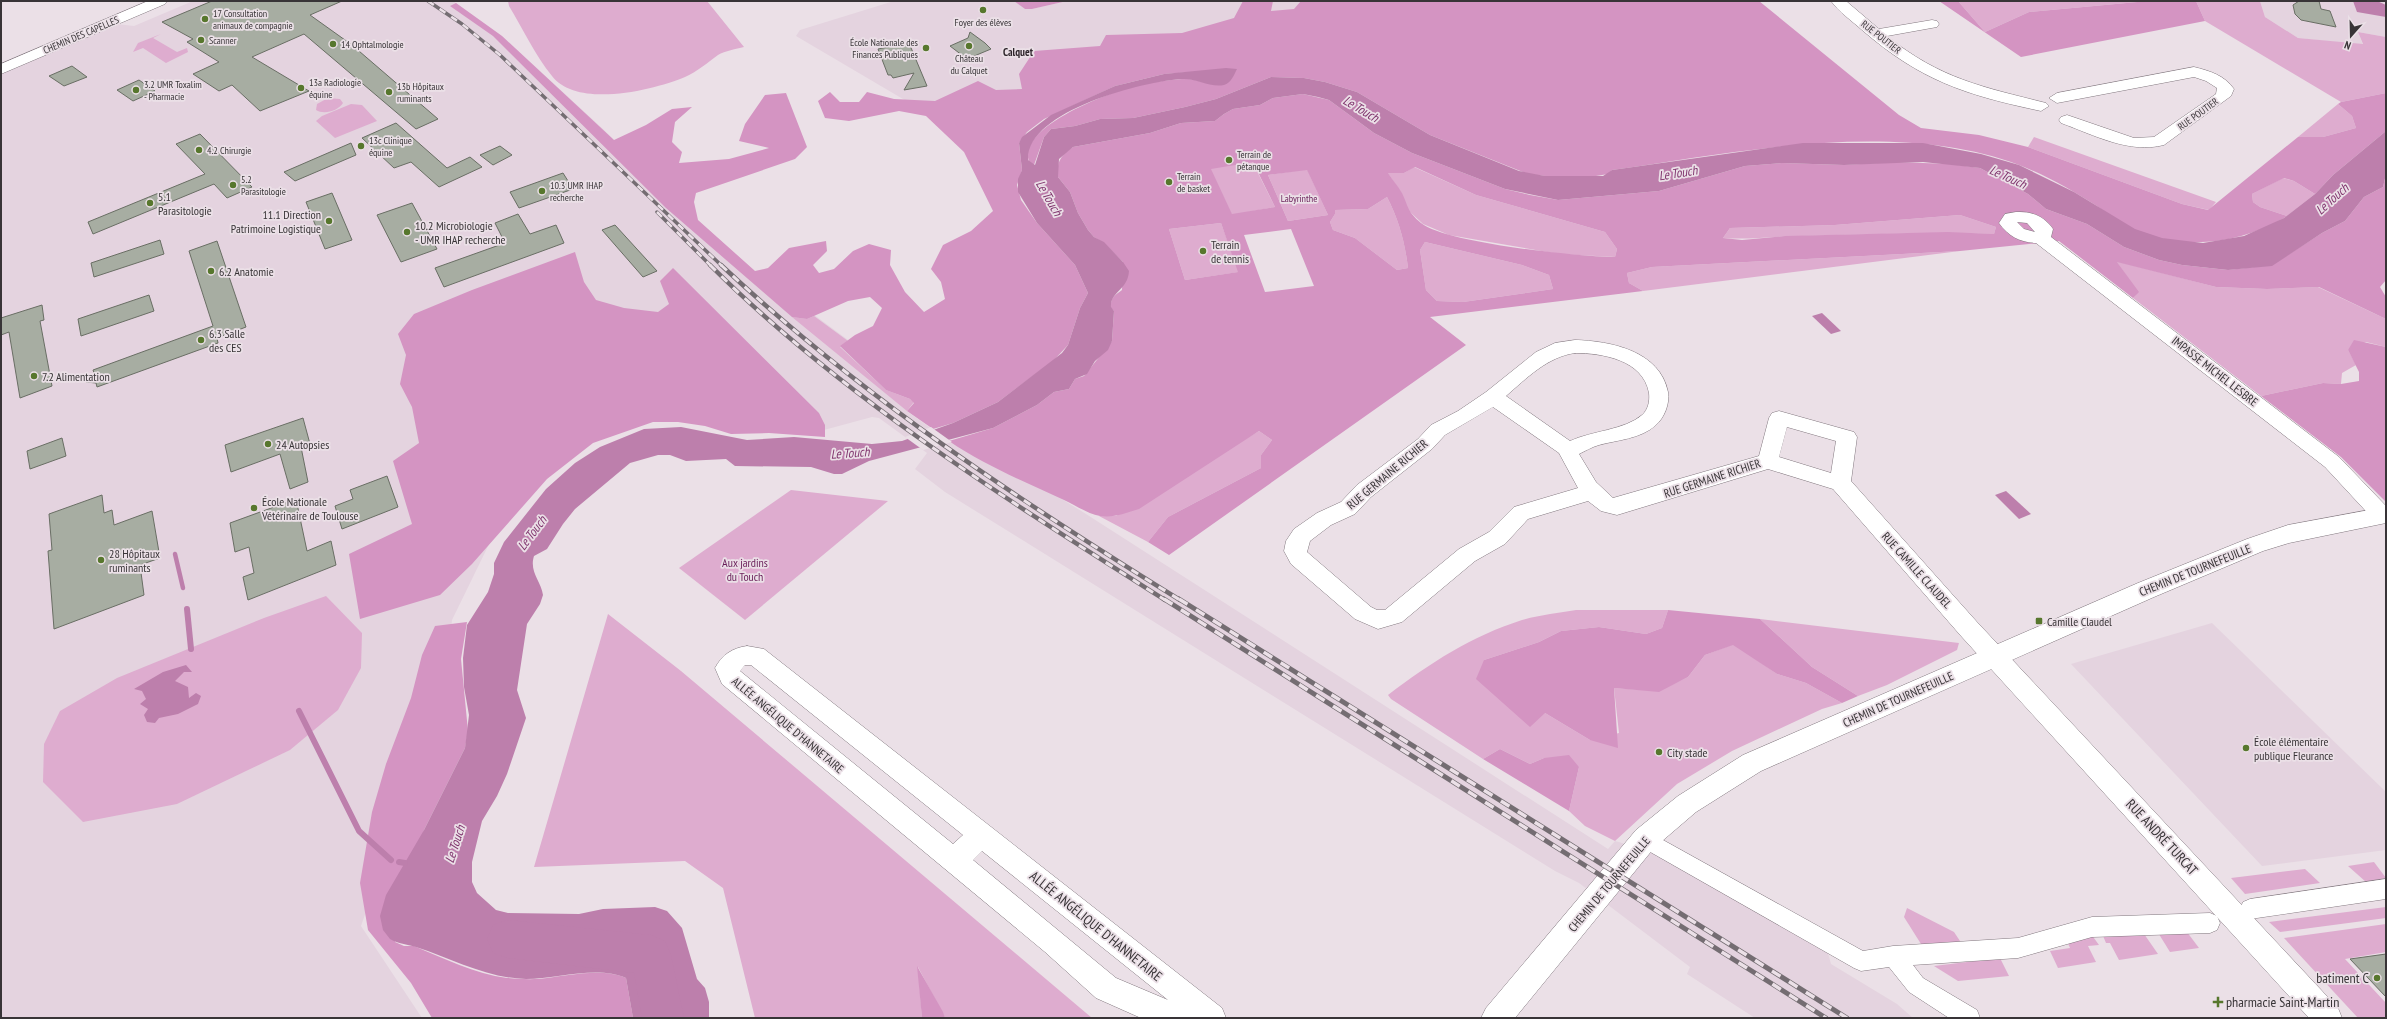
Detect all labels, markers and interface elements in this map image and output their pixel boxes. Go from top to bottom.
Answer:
marker: Foyer des élèves [978,5,988,15]
place label: 17 Consultation animaux de compagnie [213,7,293,32]
street label: CHEMIN DES CAPELLES [41,13,121,57]
marker: 17 Consultation animaux de compagnie [200,14,210,24]
place label: Foyer des élèves [955,16,1012,29]
north arrow [2331,16,2371,56]
street label: RUE POUTIER [1858,17,1904,57]
place label: Scanner [209,34,237,47]
marker: Scanner [196,35,206,45]
place label: École Nationale des Finances Publiques [850,36,919,61]
place label: 14 Ophtalmologie [341,38,404,51]
text: N [2342,38,2353,53]
marker: 14 Ophtalmologie [328,39,338,49]
marker: Château du Calquet [964,41,974,51]
marker: École Nationale des Finances Publiques [921,43,931,53]
district label: Calquet [1003,45,1034,59]
place label: Château du Calquet [950,52,988,77]
place label: 13a Radiologie équine [309,76,361,101]
place label: 3.2 UMR Toxalim - Pharmacie [144,78,202,103]
place label: 13b Hôpitaux ruminants [397,80,444,105]
marker: 13a Radiologie équine [296,83,306,93]
marker: 3.2 UMR Toxalim - Pharmacie [131,85,141,95]
marker: 13b Hôpitaux ruminants [384,87,394,97]
water label: Le Touch [1340,92,1383,127]
street label: RUE POUTIER [2175,95,2221,133]
place label: 13c Clinique équine [369,134,412,159]
marker: 13c Clinique équine [356,141,366,151]
place label: 4.2 Chirurgie [207,144,252,157]
marker: 4.2 Chirurgie [194,145,204,155]
place label: Terrain de pétanque [1237,148,1271,173]
marker: Terrain de pétanque [1224,155,1234,165]
water label: Le Touch [1658,161,1700,184]
water label: Le Touch [1987,161,2030,193]
place label: Terrain de basket [1177,170,1210,195]
place label: 5.2 Parasitologie [241,173,286,198]
water label: Le Touch [1032,177,1067,220]
marker: Terrain de basket [1164,177,1174,187]
place label: 10.3 UMR IHAP recherche [550,179,603,204]
water label: Le Touch [2312,179,2353,218]
marker: 5.2 Parasitologie [228,180,238,190]
marker: 10.3 UMR IHAP recherche [537,186,547,196]
place label: 5.1 Parasitologie [158,189,212,218]
park label: Labyrinthe [1281,192,1317,205]
marker: 5.1 Parasitologie [145,198,155,208]
place label: 11.1 Direction Patrimoine Logistique [231,207,321,236]
marker: 11.1 Direction Patrimoine Logistique [324,216,334,226]
place label: 10.2 Microbiologie - UMR IHAP recherche [415,218,505,247]
marker: 10.2 Microbiologie - UMR IHAP recherche [402,227,412,237]
place label: Terrain de tennis [1211,237,1249,266]
marker: Terrain de tennis [1198,246,1208,256]
place label: 6.2 Anatomie [219,264,274,279]
marker: 6.2 Anatomie [206,266,216,276]
place label: 6.3 Salle des CES [209,326,245,355]
street label: IMPASSE MICHEL LESBRE [2169,333,2261,409]
marker: 6.3 Salle des CES [196,335,206,345]
place label: 7.2 Alimentation [42,369,110,384]
marker: 7.2 Alimentation [29,371,39,381]
street label: RUE GERMAINE RICHIER [1344,436,1431,512]
place label: 24 Autopsies [276,437,329,452]
marker: 24 Autopsies [263,439,273,449]
water label: Le Touch [830,443,871,463]
street label: RUE GERMAINE RICHIER [1662,455,1763,501]
place label: École Nationale Vétérinaire de Toulouse [261,494,359,523]
marker: École Nationale Vétérinaire de Toulouse [249,503,259,513]
water label: Le Touch [514,511,551,554]
street label: RUE CAMILLE CLAUDEL [1879,529,1955,611]
street label: CHEMIN DE TOURNEFEUILLE [2137,541,2253,599]
place label: 28 Hôpitaux ruminants [109,546,160,575]
marker: 28 Hôpitaux ruminants [96,555,106,565]
park label: Aux jardins du Touch [722,555,768,584]
place label: Camille Claudel [2047,614,2112,629]
marker: Camille Claudel [2034,616,2044,626]
street label: CHEMIN DE TOURNEFEUILLE [1840,668,1956,730]
street label: ALLÉE ANGÉLIQUE D'HANNETAIRE [729,674,847,776]
place label: École élémentaire publique Fleurance [2254,734,2333,763]
marker: École élémentaire publique Fleurance [2241,743,2251,753]
place label: City stade [1667,745,1707,760]
marker: City stade [1654,747,1664,757]
street label: RUE ANDRÉ TURCAT [2122,795,2202,879]
water label: Le Touch [441,822,469,865]
street label: CHEMIN DE TOURNEFEUILLE [1565,833,1653,935]
street label: ALLÉE ANGÉLIQUE D'HANNETAIRE [1026,867,1166,985]
place label: batiment C [2316,969,2370,987]
marker: batiment C [2372,973,2382,983]
place label: pharmacie Saint-Martin [2226,993,2339,1011]
marker: pharmacie Saint-Martin [2213,997,2223,1007]

